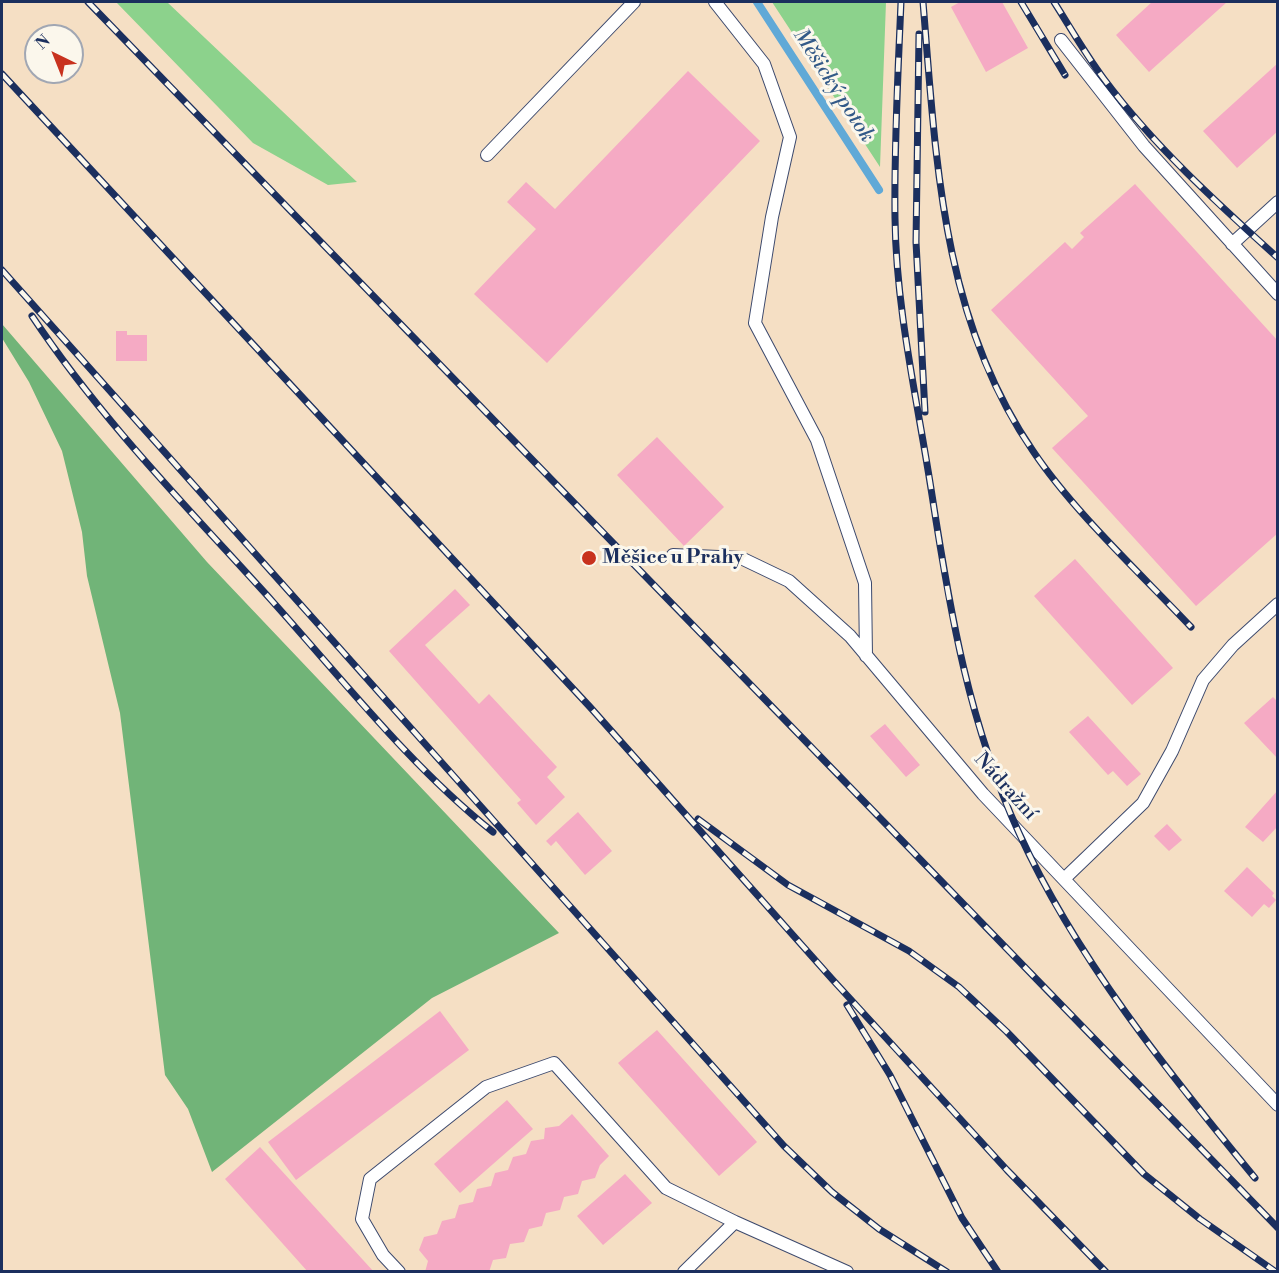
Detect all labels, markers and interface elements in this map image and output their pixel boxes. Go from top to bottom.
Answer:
north arrow [24,24,84,84]
water label: Měšický potok [787,25,879,147]
text: N [32,31,55,54]
place label: Měšice u Prahy [602,546,744,570]
marker: Měšice u Prahy [580,549,598,567]
street label: Nádražní [968,748,1042,826]

